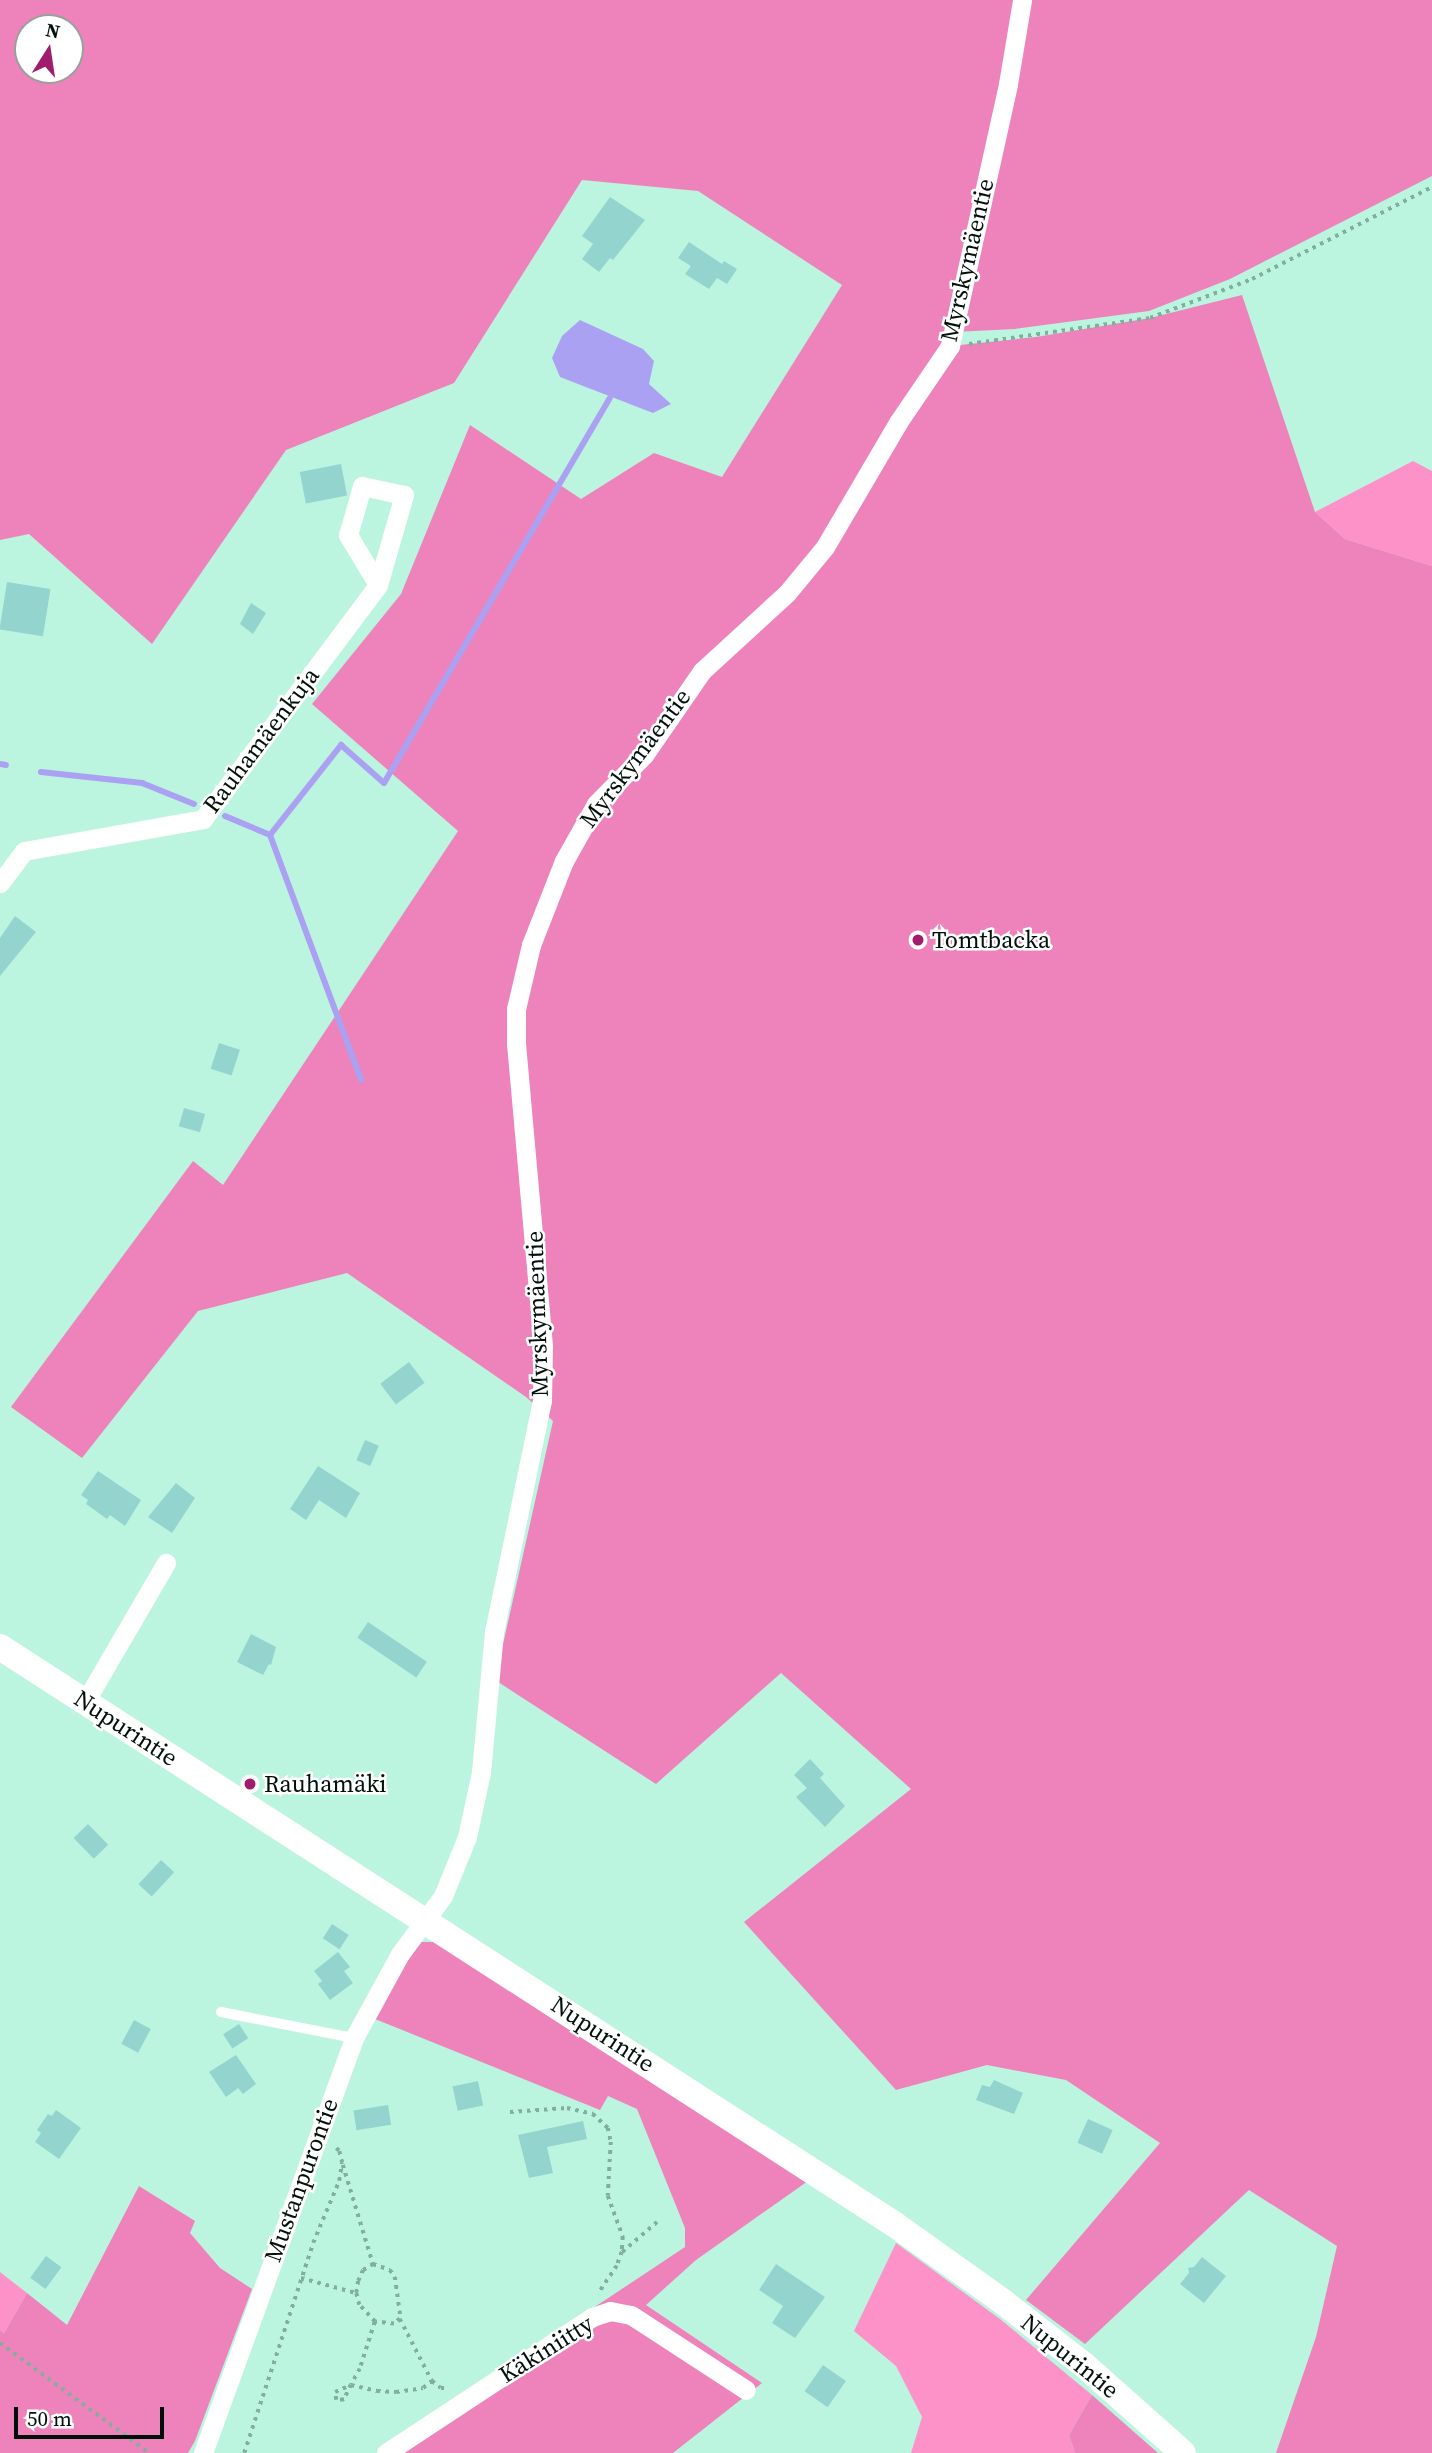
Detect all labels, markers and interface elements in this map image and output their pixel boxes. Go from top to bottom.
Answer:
north arrow [14,14,84,84]
text: N [43,16,62,45]
street label: Myrskymäentie [934,176,1000,344]
street label: Rauhamäenkuja [197,662,325,818]
street label: Myrskymäentie [573,683,697,833]
place label: Tomtbacka [932,926,1050,954]
marker: Tomtbacka [910,932,926,948]
street label: Myrskymäentie [520,1230,554,1398]
street label: Nupurintie [69,1684,183,1772]
place label: Rauhamäki [264,1770,386,1798]
marker: Rauhamäki [242,1776,258,1792]
street label: Nupurintie [546,1990,660,2078]
street label: Mustanpurontie [258,2094,344,2266]
street label: Nupurintie [1015,2308,1125,2404]
street label: Käkiniitty [494,2309,598,2389]
scale bar [18,2394,168,2438]
text: 50 m [27,2404,72,2433]

